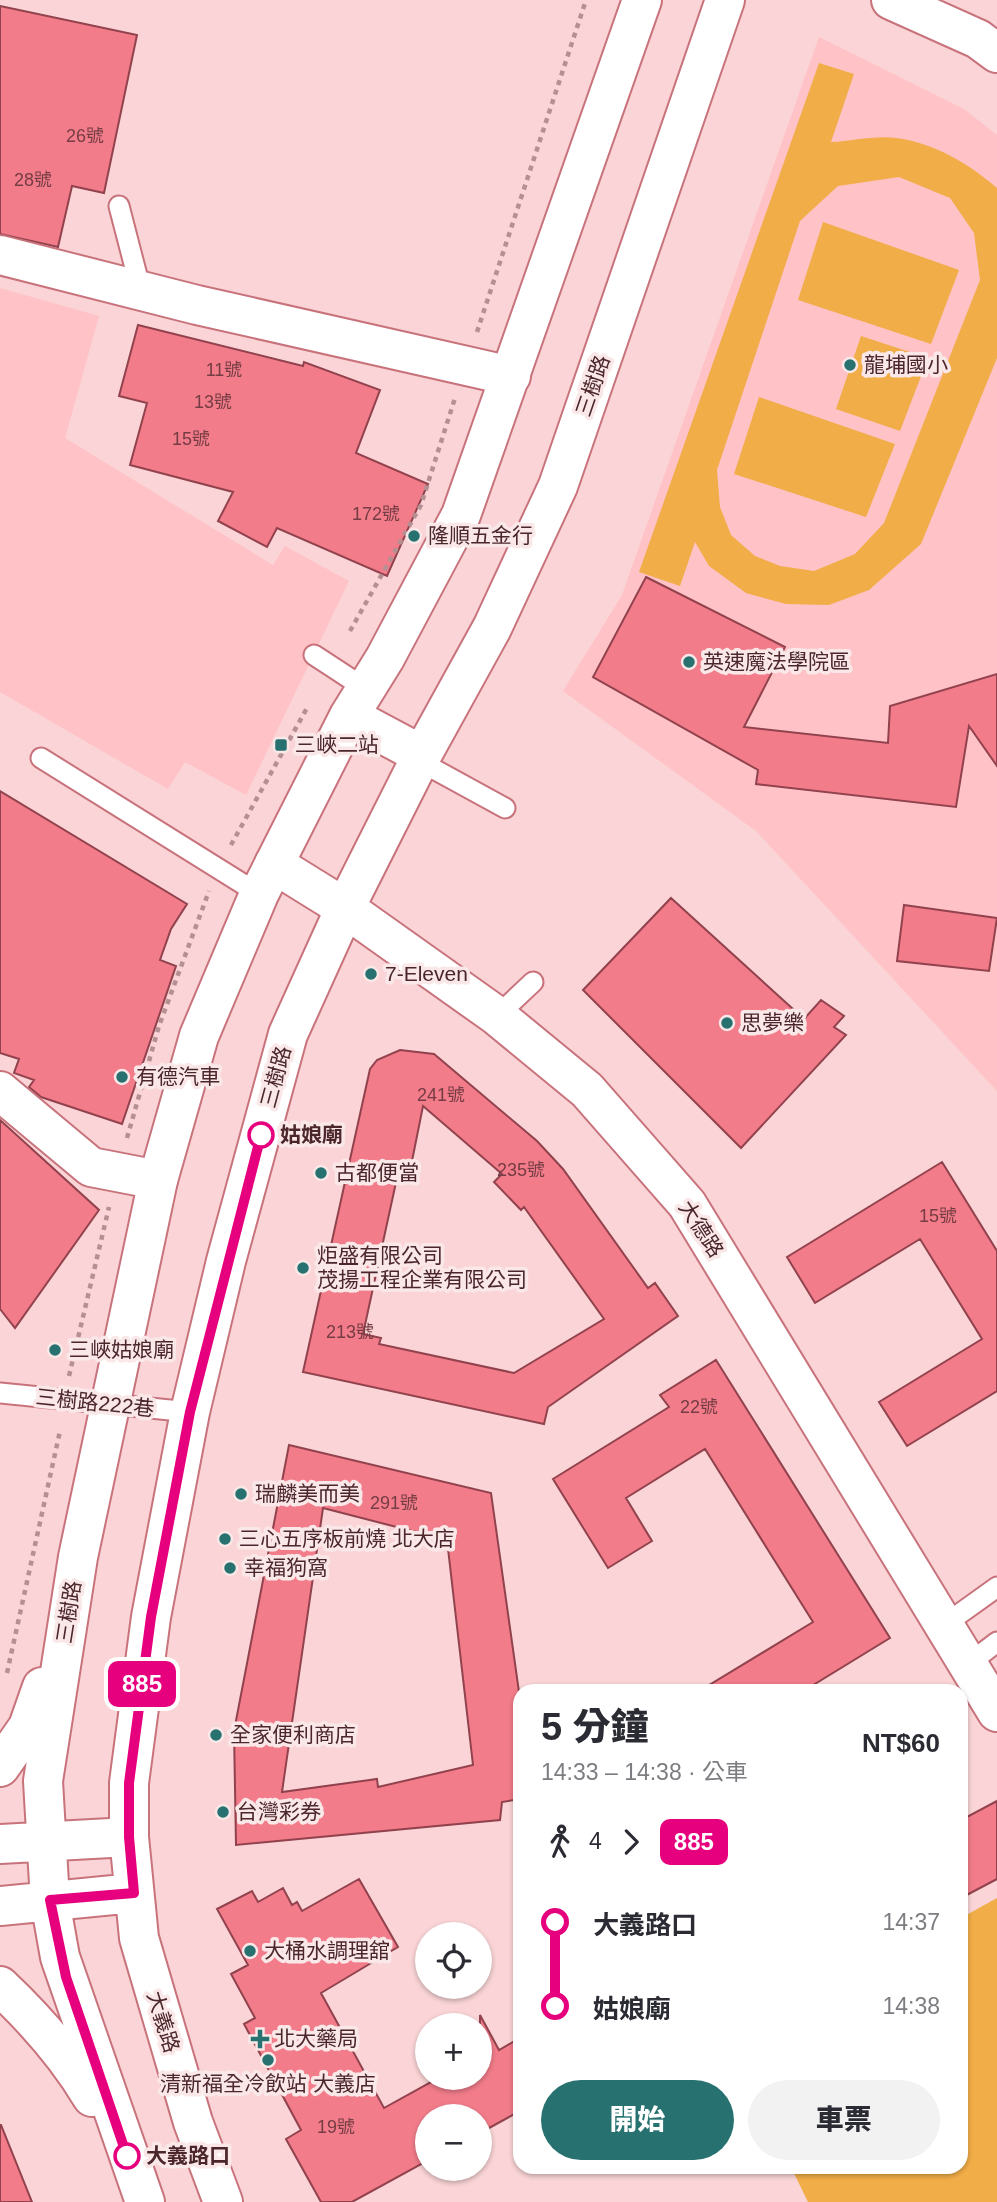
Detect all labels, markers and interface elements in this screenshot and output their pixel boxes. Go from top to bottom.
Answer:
house number: 26號 [66,126,104,146]
house number: 28號 [14,170,52,190]
street label: 三樹路 [571,352,614,419]
place label: 龍埔國小 [864,353,948,376]
marker: 龍埔國小 [842,357,858,373]
house number: 11號 [206,360,242,380]
house number: 13號 [194,392,232,412]
house number: 15號 [172,429,210,449]
house number: 172號 [352,504,400,524]
place label: 隆順五金行 [428,524,533,547]
marker: 隆順五金行 [406,528,422,544]
place label: 英速魔法學院區 [703,650,850,673]
marker: 英速魔法學院區 [681,654,697,670]
place label: 三峽二站 [295,733,379,756]
marker: 三峽二站 [273,737,289,753]
place label: 7-Eleven [385,962,468,985]
marker: 7-Eleven [363,966,379,982]
place label: 思夢樂 [741,1011,804,1034]
marker: 思夢樂 [719,1015,735,1031]
street label: 三樹路 [256,1043,295,1110]
place label: 有德汽車 [136,1065,220,1088]
marker: 有德汽車 [114,1069,130,1085]
house number: 241號 [417,1085,465,1105]
marker: 姑娘廟 [248,1122,274,1148]
place label: 姑娘廟 [280,1123,343,1146]
house number: 235號 [497,1160,545,1180]
place label: 古都便當 [335,1161,419,1184]
marker: 古都便當 [313,1165,329,1181]
street label: 大德路 [675,1196,728,1261]
house number: 15號 [919,1206,957,1226]
place label: 炬盛有限公司 茂揚工程企業有限公司 [317,1244,527,1291]
marker: 炬盛有限公司 茂揚工程企業有限公司 [295,1260,311,1276]
house number: 213號 [326,1322,374,1342]
place label: 三峽姑娘廟 [69,1338,174,1361]
marker: 三峽姑娘廟 [47,1342,63,1358]
street label: 三樹路222巷 [35,1385,155,1420]
house number: 22號 [680,1397,718,1417]
place label: 瑞麟美而美 [255,1482,360,1505]
marker: 瑞麟美而美 [233,1486,249,1502]
house number: 291號 [370,1493,418,1513]
place label: 三心五序板前燒 北大店 [239,1527,455,1550]
marker: 三心五序板前燒 北大店 [217,1531,233,1547]
place label: 幸福狗窩 [244,1556,328,1579]
marker: 幸福狗窩 [222,1560,238,1576]
street label: 三樹路 [52,1579,85,1645]
line badge: 885 [102,1661,182,1707]
text: 885 [122,1670,162,1697]
text: 5 分鐘 [541,1706,649,1748]
place label: 全家便利商店 [230,1723,356,1746]
marker: 全家便利商店 [208,1727,224,1743]
text: NT$60 [862,1728,940,1758]
text: 14:33 – 14:38 · 公車 [541,1759,748,1785]
place label: 台灣彩券 [237,1800,321,1823]
marker: 台灣彩券 [215,1804,231,1820]
icon: walk [541,1823,579,1861]
icon: forward [612,1823,650,1861]
text: 4 [589,1828,602,1854]
text: 885 [674,1828,714,1855]
text: 14:37 [882,1909,940,1935]
text: 大義路口 [593,1910,697,1940]
map controls [415,1922,492,2181]
button: locate [415,1922,492,1999]
place label: 大桶水調理舘 [264,1939,390,1962]
marker: 大桶水調理舘 [242,1943,258,1959]
street label: 大義路 [143,1988,184,2055]
text: 14:38 [882,1993,940,2019]
text: 姑娘廟 [593,1994,671,2024]
button: + [415,2013,492,2090]
place label: 北大藥局 [274,2027,358,2050]
marker: 北大藥局 [252,2031,268,2047]
marker: 清新福全冷飲站 大義店 [260,2052,276,2068]
place label: 清新福全冷飲站 大義店 [160,2072,376,2095]
button: 開始 [541,2080,734,2160]
button: 車票 [748,2080,940,2160]
button: − [415,2104,492,2181]
house number: 19號 [317,2117,355,2137]
marker: 大義路口 [114,2143,140,2169]
place label: 大義路口 [146,2144,230,2167]

